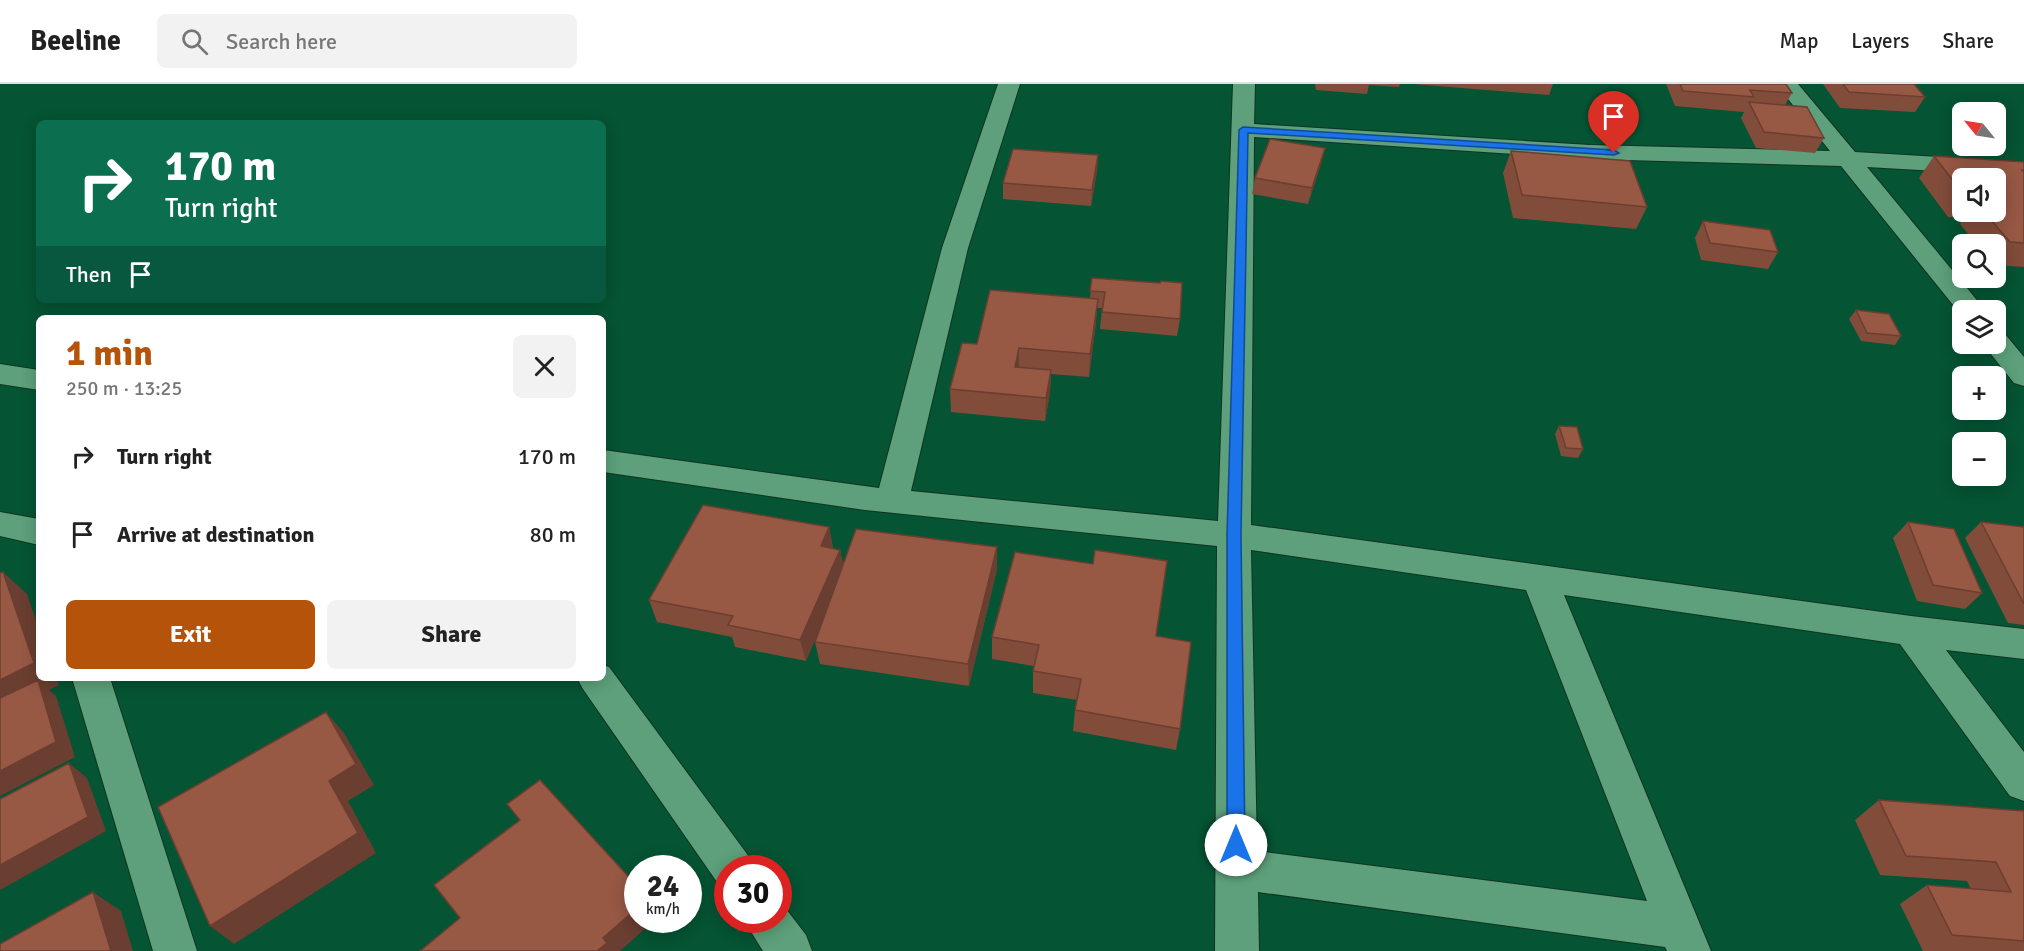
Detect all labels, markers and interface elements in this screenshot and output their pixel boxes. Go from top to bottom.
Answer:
search box [157,14,577,68]
text: Beeline [30,24,121,58]
icon: search [178,25,211,58]
text: Search here [226,28,337,55]
text: Map [1780,28,1818,54]
text: Layers [1851,28,1909,54]
text: Share [1942,28,1994,54]
pin [1588,91,1639,153]
icon: arrive [1597,100,1630,133]
north arrow [1952,102,2006,156]
map controls [1952,102,2006,486]
text: 170 m [165,141,276,192]
icon: right [66,144,144,222]
button: sound [1952,168,2006,222]
text: Turn right [165,192,278,225]
button: search [1952,234,2006,288]
icon: arrive [124,258,157,291]
text: Then [66,261,112,288]
button: layers [1952,300,2006,354]
text: 1 min [66,331,153,376]
button: close [513,335,576,398]
button: + [1952,366,2006,420]
text: 250 m · 13:25 [66,376,182,401]
button: − [1952,432,2006,486]
icon: right [66,440,99,473]
text: Turn right [117,443,212,470]
text: 170 m [518,443,576,470]
icon: arrive [66,518,99,551]
text: Arrive at destination [117,521,314,548]
text: 80 m [530,521,576,548]
button: Exit [66,600,315,669]
button: Share [327,600,576,669]
position arrow [1204,813,1268,877]
speed limit sign: 30 [714,855,792,933]
text: 24 [647,868,679,905]
text: km/h [646,900,680,918]

